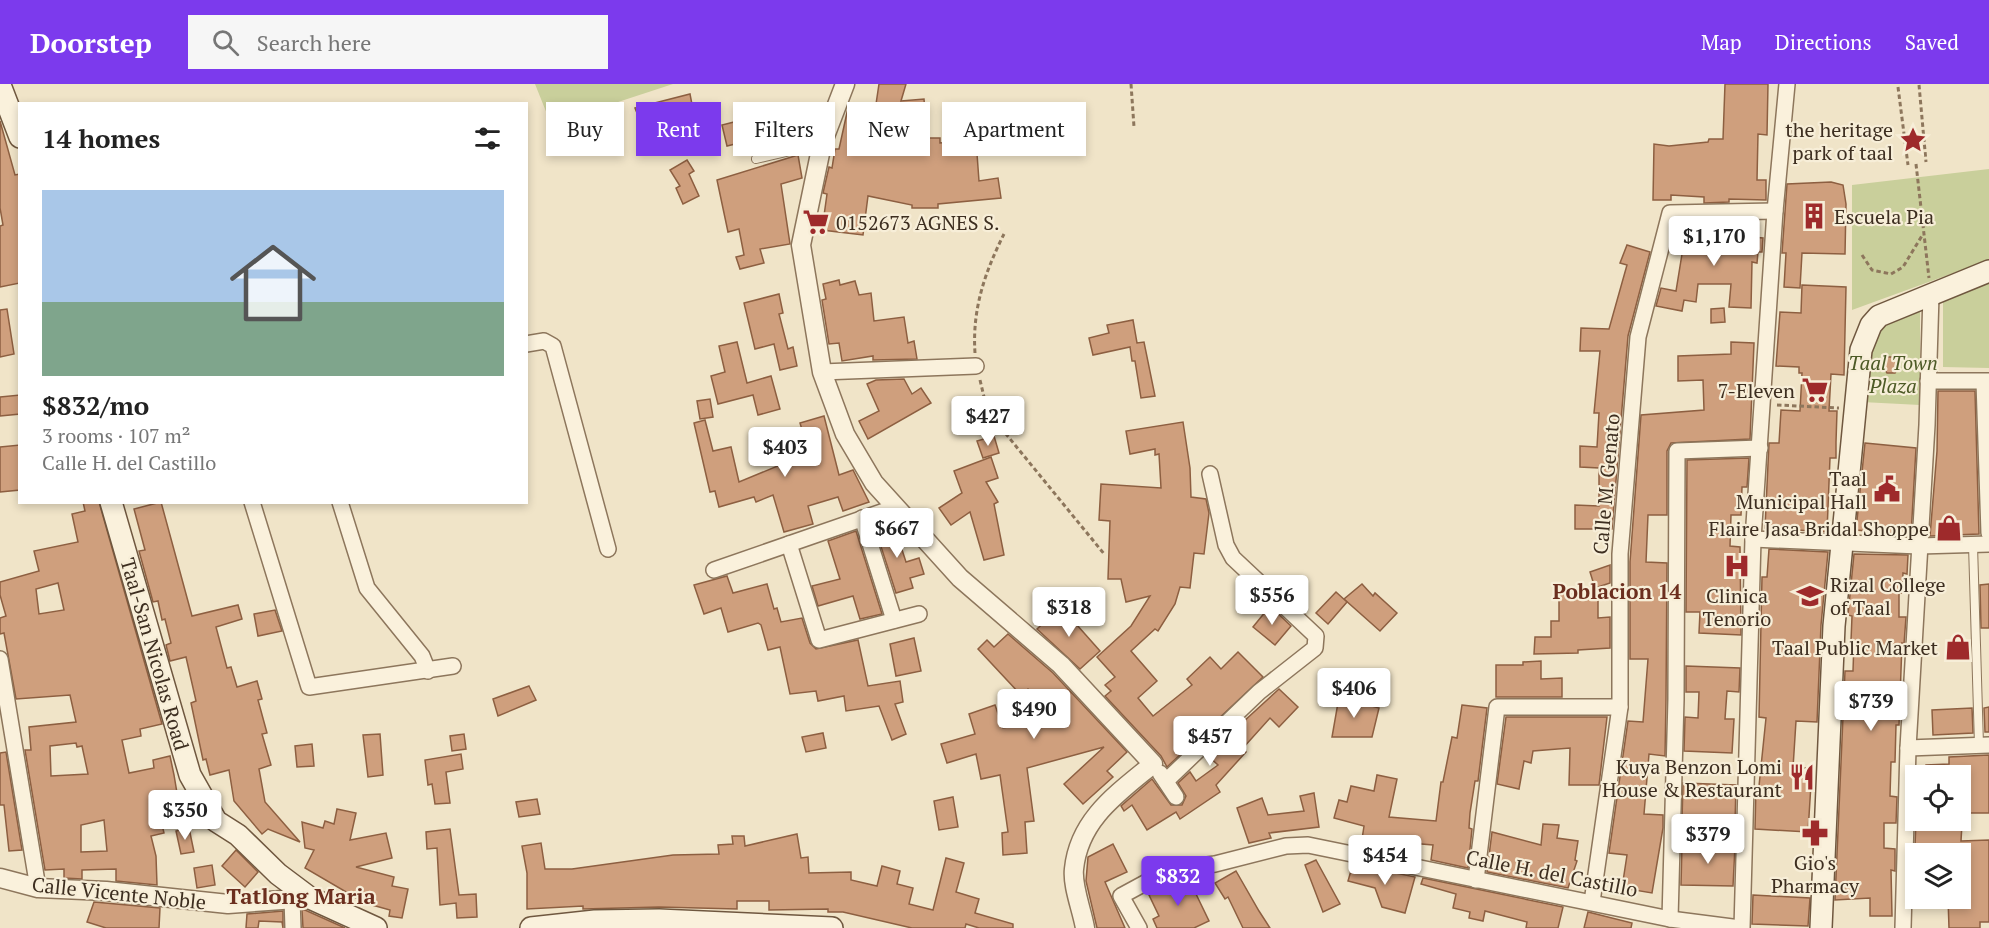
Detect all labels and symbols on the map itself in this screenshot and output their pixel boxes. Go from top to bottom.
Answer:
place label: the heritage park of taal [1785,116,1893,166]
place icon: the heritage park of taal [1898,125,1928,155]
building icon: Escuela Pia [1799,201,1829,231]
place label: Escuela Pia [1834,203,1934,230]
supermarket icon: 0152673 AGNES S. [801,207,831,237]
place label: 0152673 AGNES S. [836,209,1000,236]
pin: $1,170 [1665,216,1763,267]
park label: Taal Town Plaza [1848,349,1938,399]
supermarket icon: 7-Eleven [1800,375,1830,405]
place label: 7-Eleven [1718,377,1795,404]
pin: $427 [952,396,1024,447]
street label: Calle M. Genato [1586,412,1626,556]
pin: $403 [749,427,821,478]
place label: Taal Municipal Hall [1736,465,1867,515]
public building icon: Taal Municipal Hall [1872,474,1902,504]
pin: $667 [861,508,933,559]
shop icon: Flaire Jasa Bridal Shoppe [1934,513,1964,543]
place label: Flaire Jasa Bridal Shoppe [1709,515,1929,542]
hospital icon: Clinica Tenorio [1722,551,1752,581]
street label: Taal-San Nicolas Road [115,555,195,753]
place label: Rizal College of Taal [1830,571,1946,621]
pin: $556 [1236,575,1308,626]
district label: Poblacion 14 [1553,577,1682,605]
school or university icon: Rizal College of Taal [1795,581,1825,611]
place label: Clinica Tenorio [1703,582,1771,632]
pin: $318 [1033,587,1105,638]
shop icon: Taal Public Market [1943,632,1973,662]
place label: Taal Public Market [1772,634,1939,661]
pin: $406 [1318,668,1390,719]
pin: $739 [1835,681,1907,732]
pin: $490 [998,689,1070,740]
pin: $457 [1174,716,1246,767]
place label: Kuya Benzon Lomi House & Restaurant [1602,753,1783,803]
restaurant icon: Kuya Benzon Lomi House & Restaurant [1787,762,1817,792]
pin: $350 [149,790,221,841]
pin: $379 [1672,814,1744,865]
pharmacy icon: Gio's Pharmacy [1800,818,1830,848]
pin: $454 [1349,835,1421,886]
street label: Calle H. del Castillo [1464,843,1640,903]
place label: Gio's Pharmacy [1771,849,1860,899]
pin: $832 [1142,856,1214,907]
street label: Calle Vicente Noble [31,870,207,916]
district label: Tatlong Maria [226,881,376,910]

